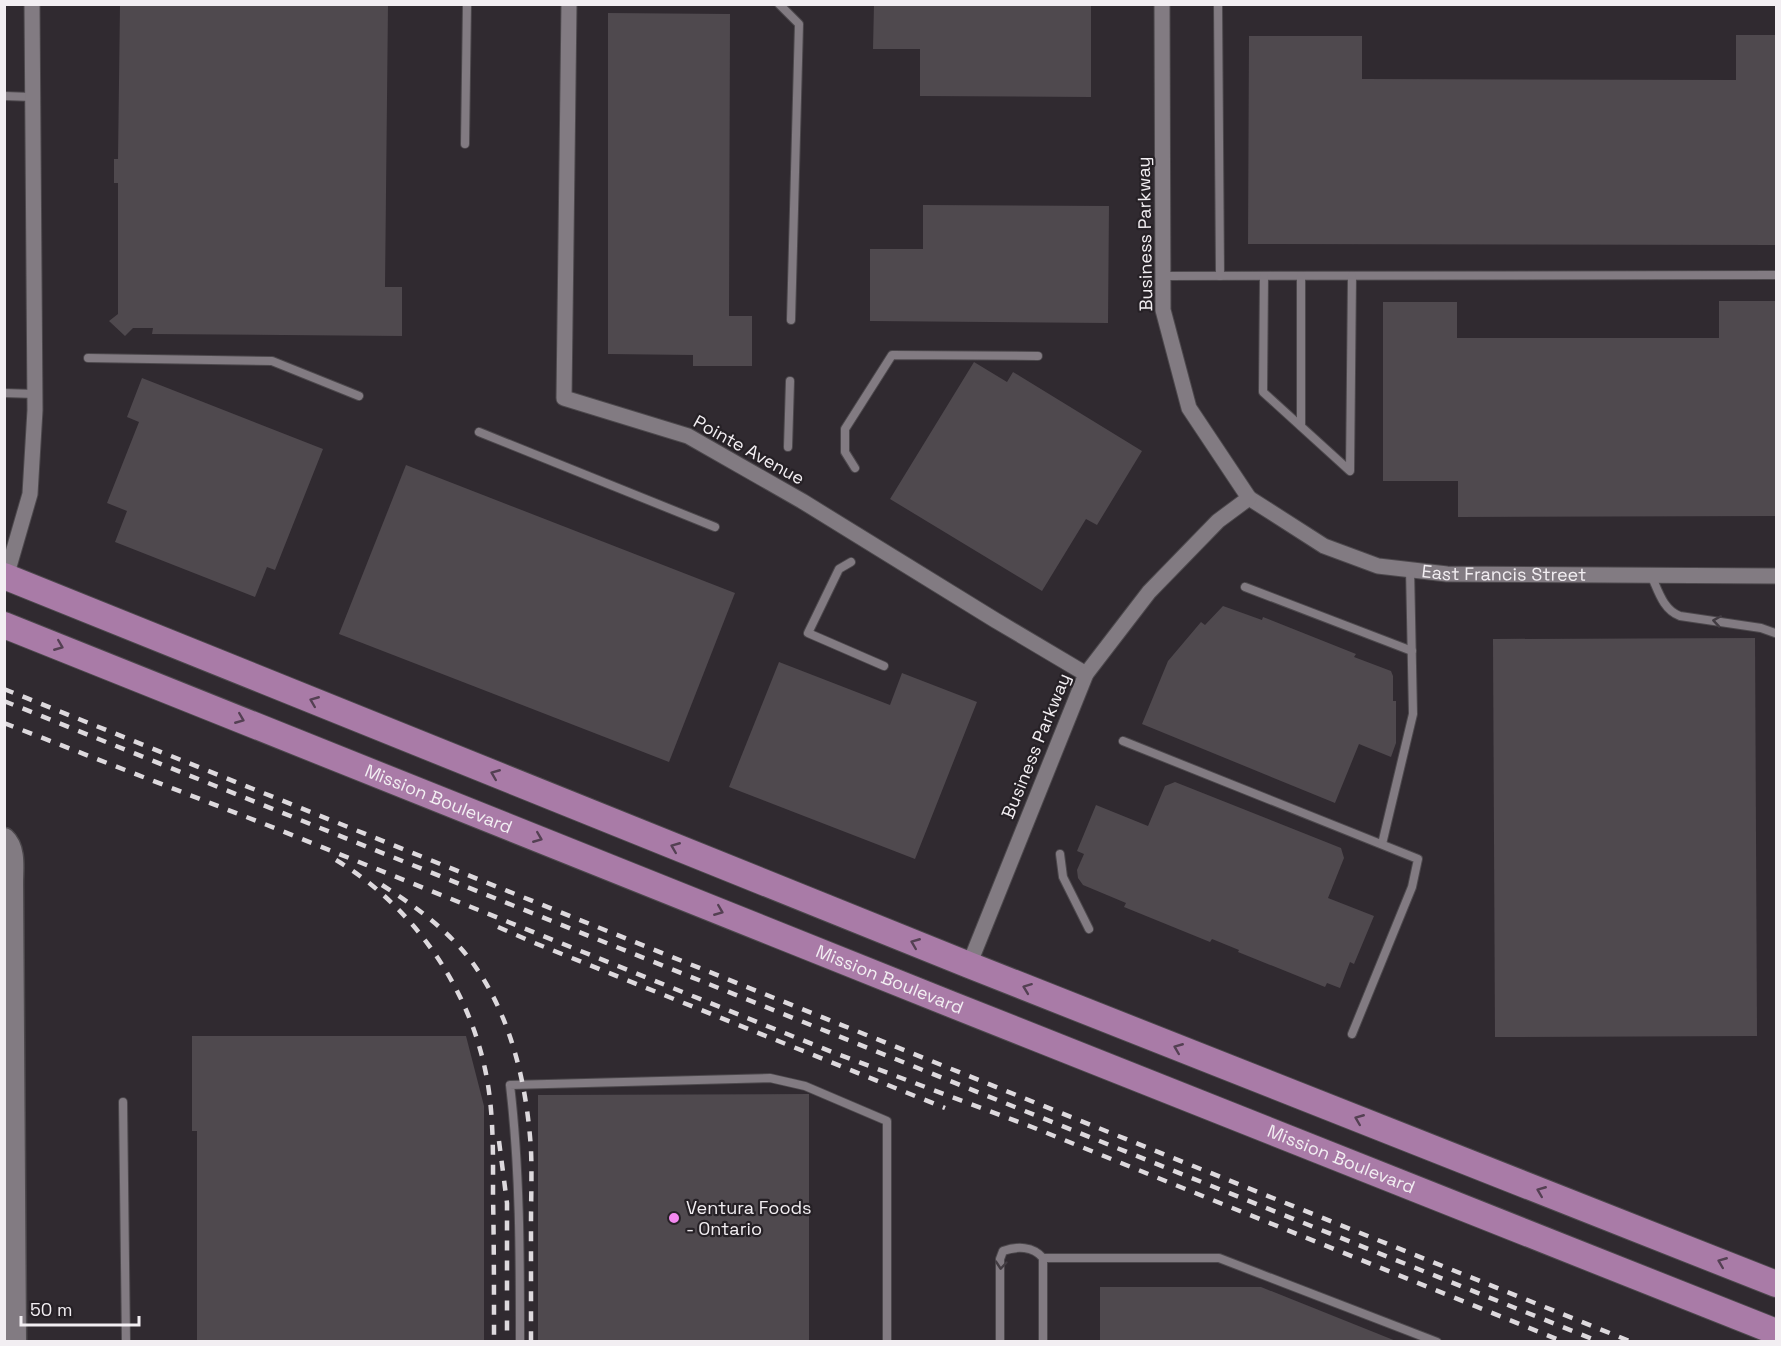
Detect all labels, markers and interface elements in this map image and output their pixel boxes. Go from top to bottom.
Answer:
street label: Business Parkway [1132,156,1157,312]
street label: Pointe Avenue [690,410,809,490]
street label: East Francis Street [1421,559,1586,586]
one-way arrow [1713,616,1722,628]
one-way arrow [53,639,64,652]
street label: Business Parkway [996,670,1075,822]
one-way arrow [309,696,320,708]
one-way arrow [234,712,245,724]
street label: Mission Boulevard [362,759,516,838]
one-way arrow [490,769,501,781]
one-way arrow [532,831,542,844]
one-way arrow [671,842,682,854]
one-way arrow [712,904,723,916]
one-way arrow [910,938,921,950]
street label: Mission Boulevard [813,939,967,1019]
one-way arrow [1022,983,1033,995]
one-way arrow [1173,1042,1184,1055]
one-way arrow [1354,1114,1365,1126]
street label: Mission Boulevard [1264,1119,1419,1198]
one-way arrow [1536,1185,1546,1198]
place label: Ventura Foods - Ontario [686,1196,812,1240]
marker: Ventura Foods - Ontario [667,1211,681,1225]
one-way arrow [1717,1257,1728,1269]
one-way arrow [995,1260,1008,1269]
scale bar [21,1289,140,1327]
text: 50 m [30,1298,72,1321]

